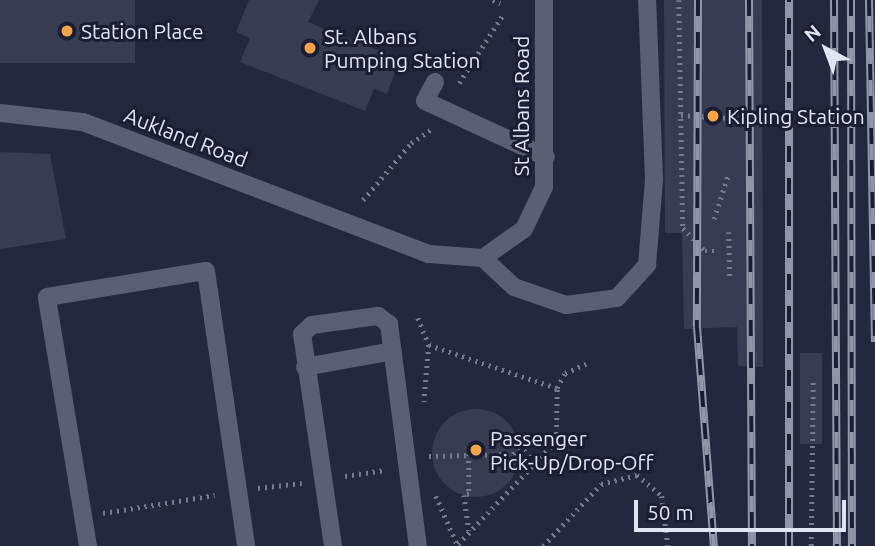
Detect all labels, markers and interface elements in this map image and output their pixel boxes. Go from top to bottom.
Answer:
north arrow [791,14,861,84]
place label: Station Place [81,18,204,44]
text: N [800,20,825,46]
marker: Station Place [59,23,75,39]
place label: St. Albans Pumping Station [324,23,481,73]
street label: St Albans Road [508,36,534,176]
marker: St. Albans Pumping Station [302,40,318,56]
street label: Aukland Road [121,102,251,172]
place label: Kipling Station [727,103,865,129]
marker: Kipling Station [705,108,721,124]
place label: Passenger Pick-Up/Drop-Off [490,425,654,475]
marker: Passenger Pick-Up/Drop-Off [468,442,484,458]
scale bar [637,486,849,530]
text: 50 m [647,500,694,524]

